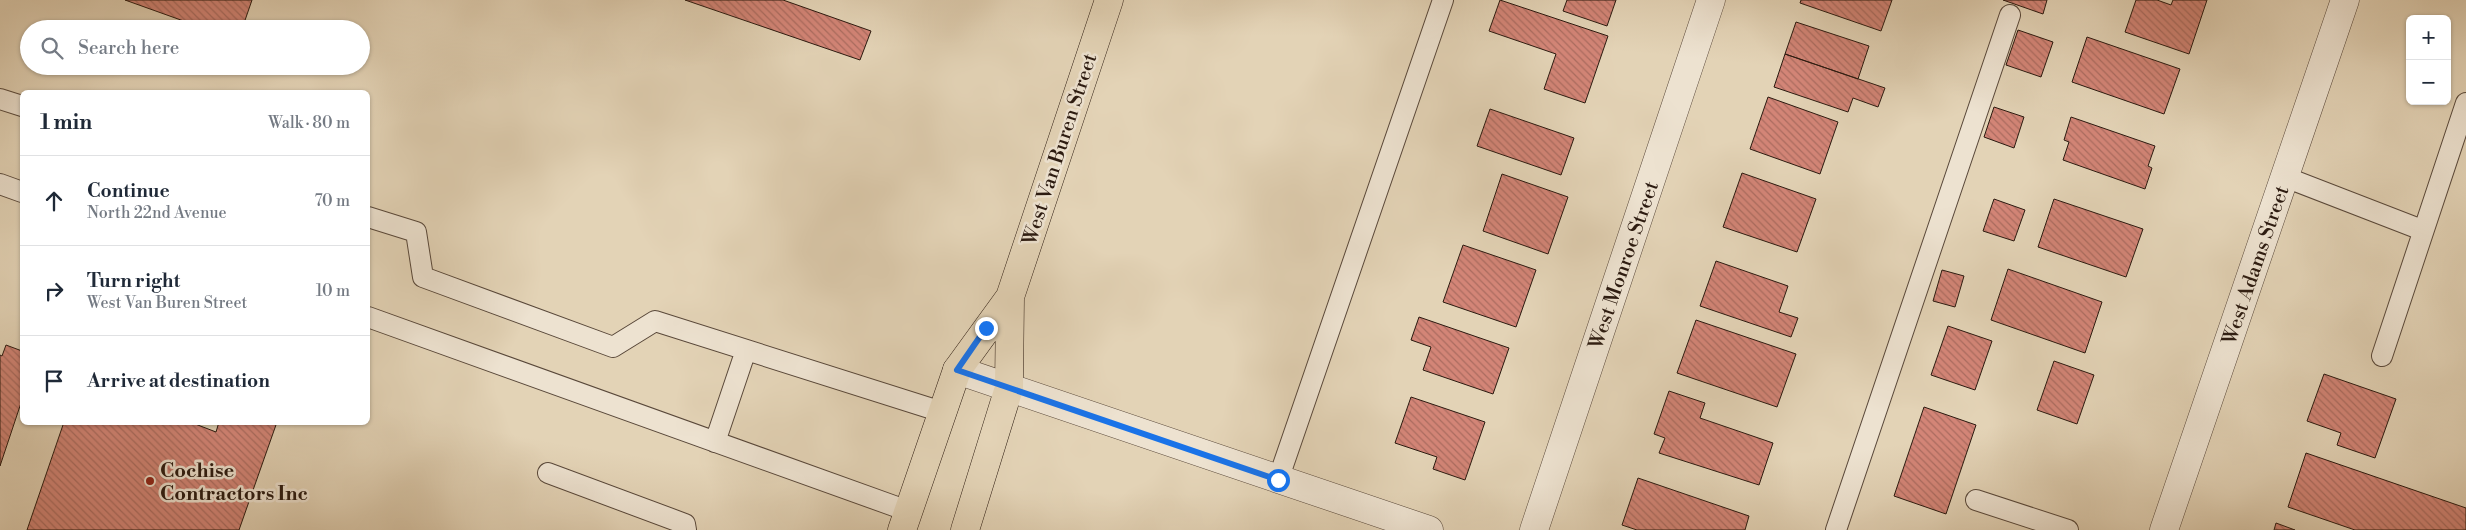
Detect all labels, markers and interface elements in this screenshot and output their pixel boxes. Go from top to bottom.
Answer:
map controls [2406,15,2451,105]
button: + [2406,15,2451,60]
search box [20,20,370,75]
icon: search [38,34,66,62]
text: Search here [78,36,179,60]
street label: West Van Buren Street [1017,50,1103,250]
button: − [2406,60,2451,105]
text: 1 min [40,110,92,136]
text: Walk · 80 m [268,113,350,133]
street label: West Monroe Street [1584,178,1665,354]
text: Continue [87,179,170,203]
street label: West Adams Street [2217,183,2295,349]
icon: ahead [40,187,68,215]
text: 70 m [314,191,350,211]
text: North 22nd Avenue [87,203,227,223]
text: Turn right [87,269,180,293]
icon: right [40,277,68,305]
text: 10 m [316,281,350,301]
text: West Van Buren Street [87,293,247,313]
route end [975,317,998,340]
icon: arrive [40,367,68,395]
text: Arrive at destination [87,369,270,393]
place label: Cochise Contractors Inc [160,459,308,507]
route start [1267,469,1290,492]
marker: Cochise Contractors Inc [144,475,156,487]

